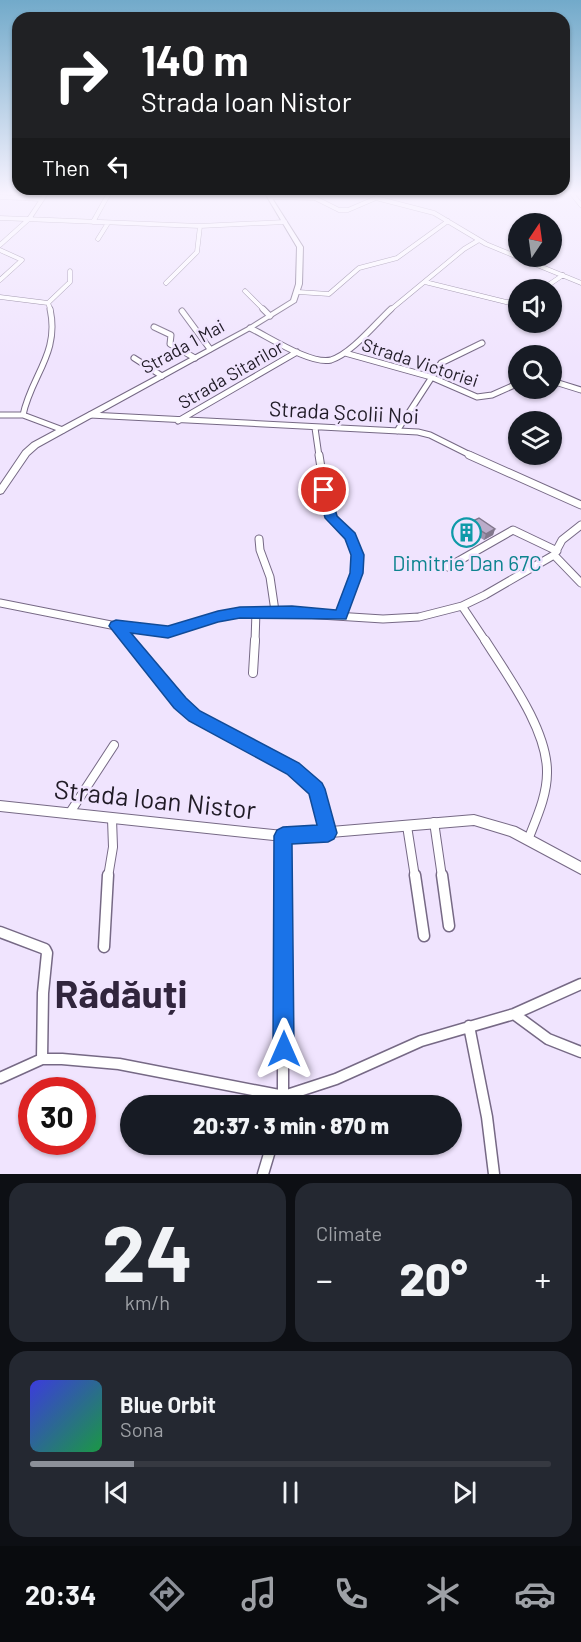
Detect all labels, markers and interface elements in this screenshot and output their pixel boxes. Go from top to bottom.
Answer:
text: 140 m [141,34,249,84]
icon: right [42,36,120,114]
text: Strada Ioan Nistor [141,85,352,117]
icon: left [102,150,135,183]
text: Then [42,154,90,180]
north arrow [508,213,562,267]
map controls [508,213,562,465]
button: sound [508,279,562,333]
street label: Strada 1 Mai [137,314,228,378]
street label: Strada Victoriei [359,333,481,391]
street label: Strada Sitarilor [174,335,287,413]
button: search [508,345,562,399]
street label: Strada Școlii Noi [269,395,420,428]
button: layers [508,411,562,465]
pin [298,464,349,515]
icon: arrive [307,473,340,506]
building icon: Dimitrie Dan 67C [451,517,483,549]
place label: Dimitrie Dan 67C [392,550,542,575]
street label: Strada Ioan Nistor [53,772,258,825]
district label: Rădăuți [54,969,188,1016]
position arrow [252,1017,316,1081]
speed limit sign: 30 [18,1077,96,1155]
text: 20:37 · 3 min · 870 m [193,1112,389,1138]
text: 24 [102,1204,193,1298]
text: Climate [316,1221,382,1245]
text: 20° [399,1251,468,1305]
text: − [316,1259,333,1299]
text: + [535,1259,551,1299]
text: km/h [125,1290,170,1314]
text: Blue Orbit [120,1391,216,1417]
text: Sona [120,1417,164,1441]
icon: previous [100,1476,133,1509]
icon: pause [274,1476,307,1509]
icon: next [448,1476,481,1509]
icon: directions [146,1573,188,1615]
icon: music [238,1573,280,1615]
icon: phone [330,1573,372,1615]
icon: climate [422,1573,464,1615]
icon: car [514,1573,556,1615]
text: 20:34 [25,1578,96,1610]

